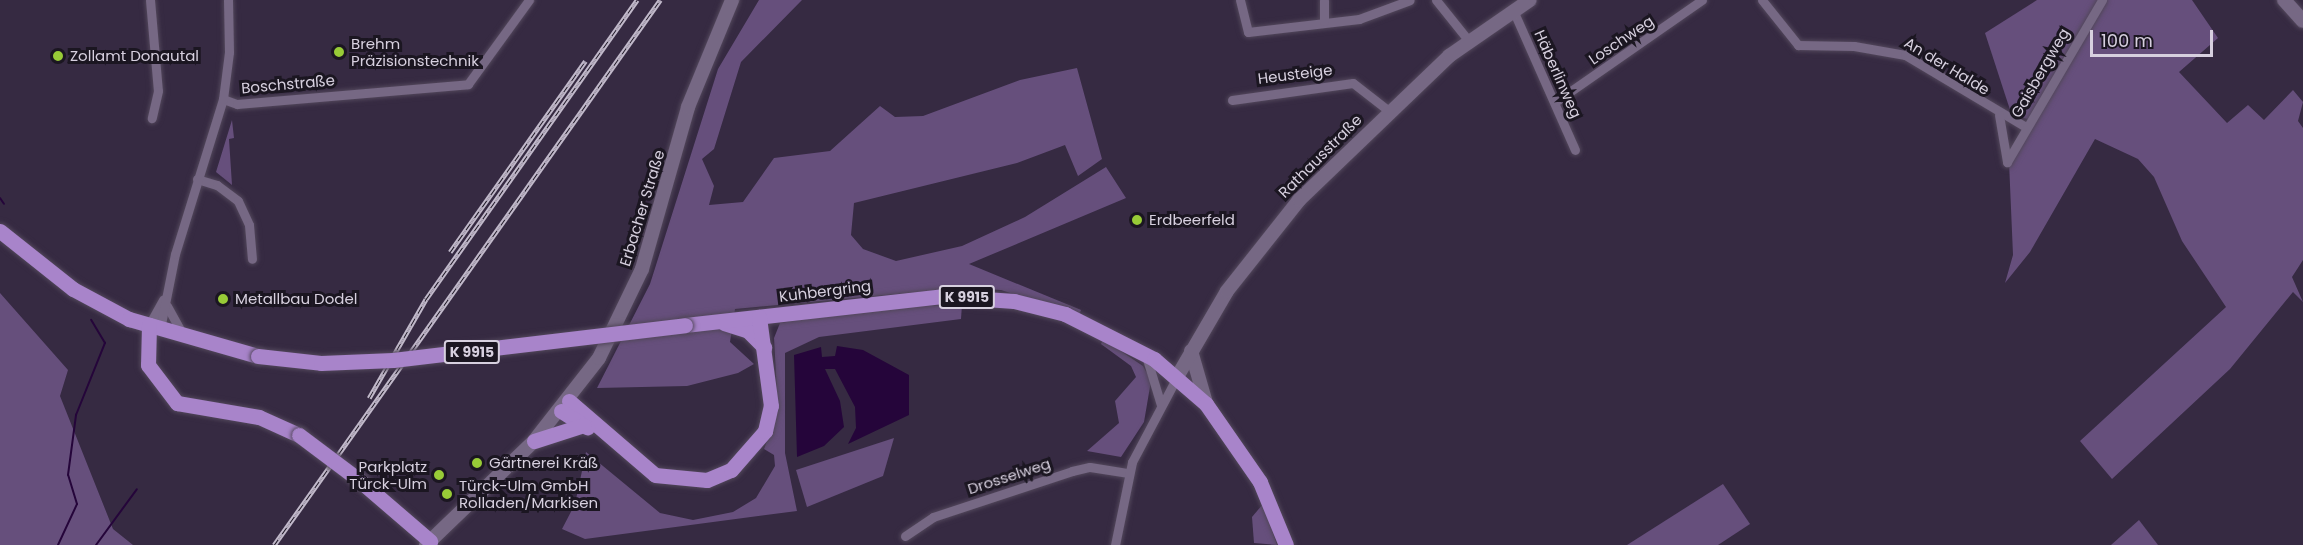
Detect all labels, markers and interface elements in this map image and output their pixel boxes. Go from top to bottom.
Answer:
street label: Loschweg [1585,12,1657,68]
scale bar [2093,18,2216,56]
street label: Gaisbergweg [2007,25,2073,121]
street label: Häberlinweg [1531,27,1585,121]
text: 100 m [2101,28,2153,53]
street label: An der Halde [1901,33,1993,99]
place label: Brehm Präzisionstechnik [351,34,479,69]
marker: Brehm Präzisionstechnik [332,45,346,59]
place label: Zollamt Donautal [70,47,199,65]
marker: Zollamt Donautal [51,49,65,63]
street label: Heusteige [1257,60,1333,88]
street label: Boschstraße [240,71,336,97]
street label: Rathausstraße [1275,111,1365,201]
street label: Erbacher Straße [616,148,668,268]
place label: Erdbeerfeld [1149,211,1235,229]
marker: Erdbeerfeld [1130,213,1144,227]
street label: Kuhbergring [778,276,872,306]
road number: K 9915 [938,286,996,308]
place label: Metallbau Dodel [235,290,357,308]
marker: Metallbau Dodel [216,292,230,306]
road number: K 9915 [444,341,500,363]
place label: Gärtnerei Kräß [489,454,598,472]
street label: Drosselweg [965,454,1053,498]
marker: Gärtnerei Kräß [470,456,484,470]
place label: Parkplatz Türck-Ulm [349,457,427,492]
marker: Parkplatz Türck-Ulm [432,468,446,482]
place label: Türck-Ulm GmbH Rolladen/Markisen [459,476,598,511]
marker: Türck-Ulm GmbH Rolladen/Markisen [440,487,454,501]

